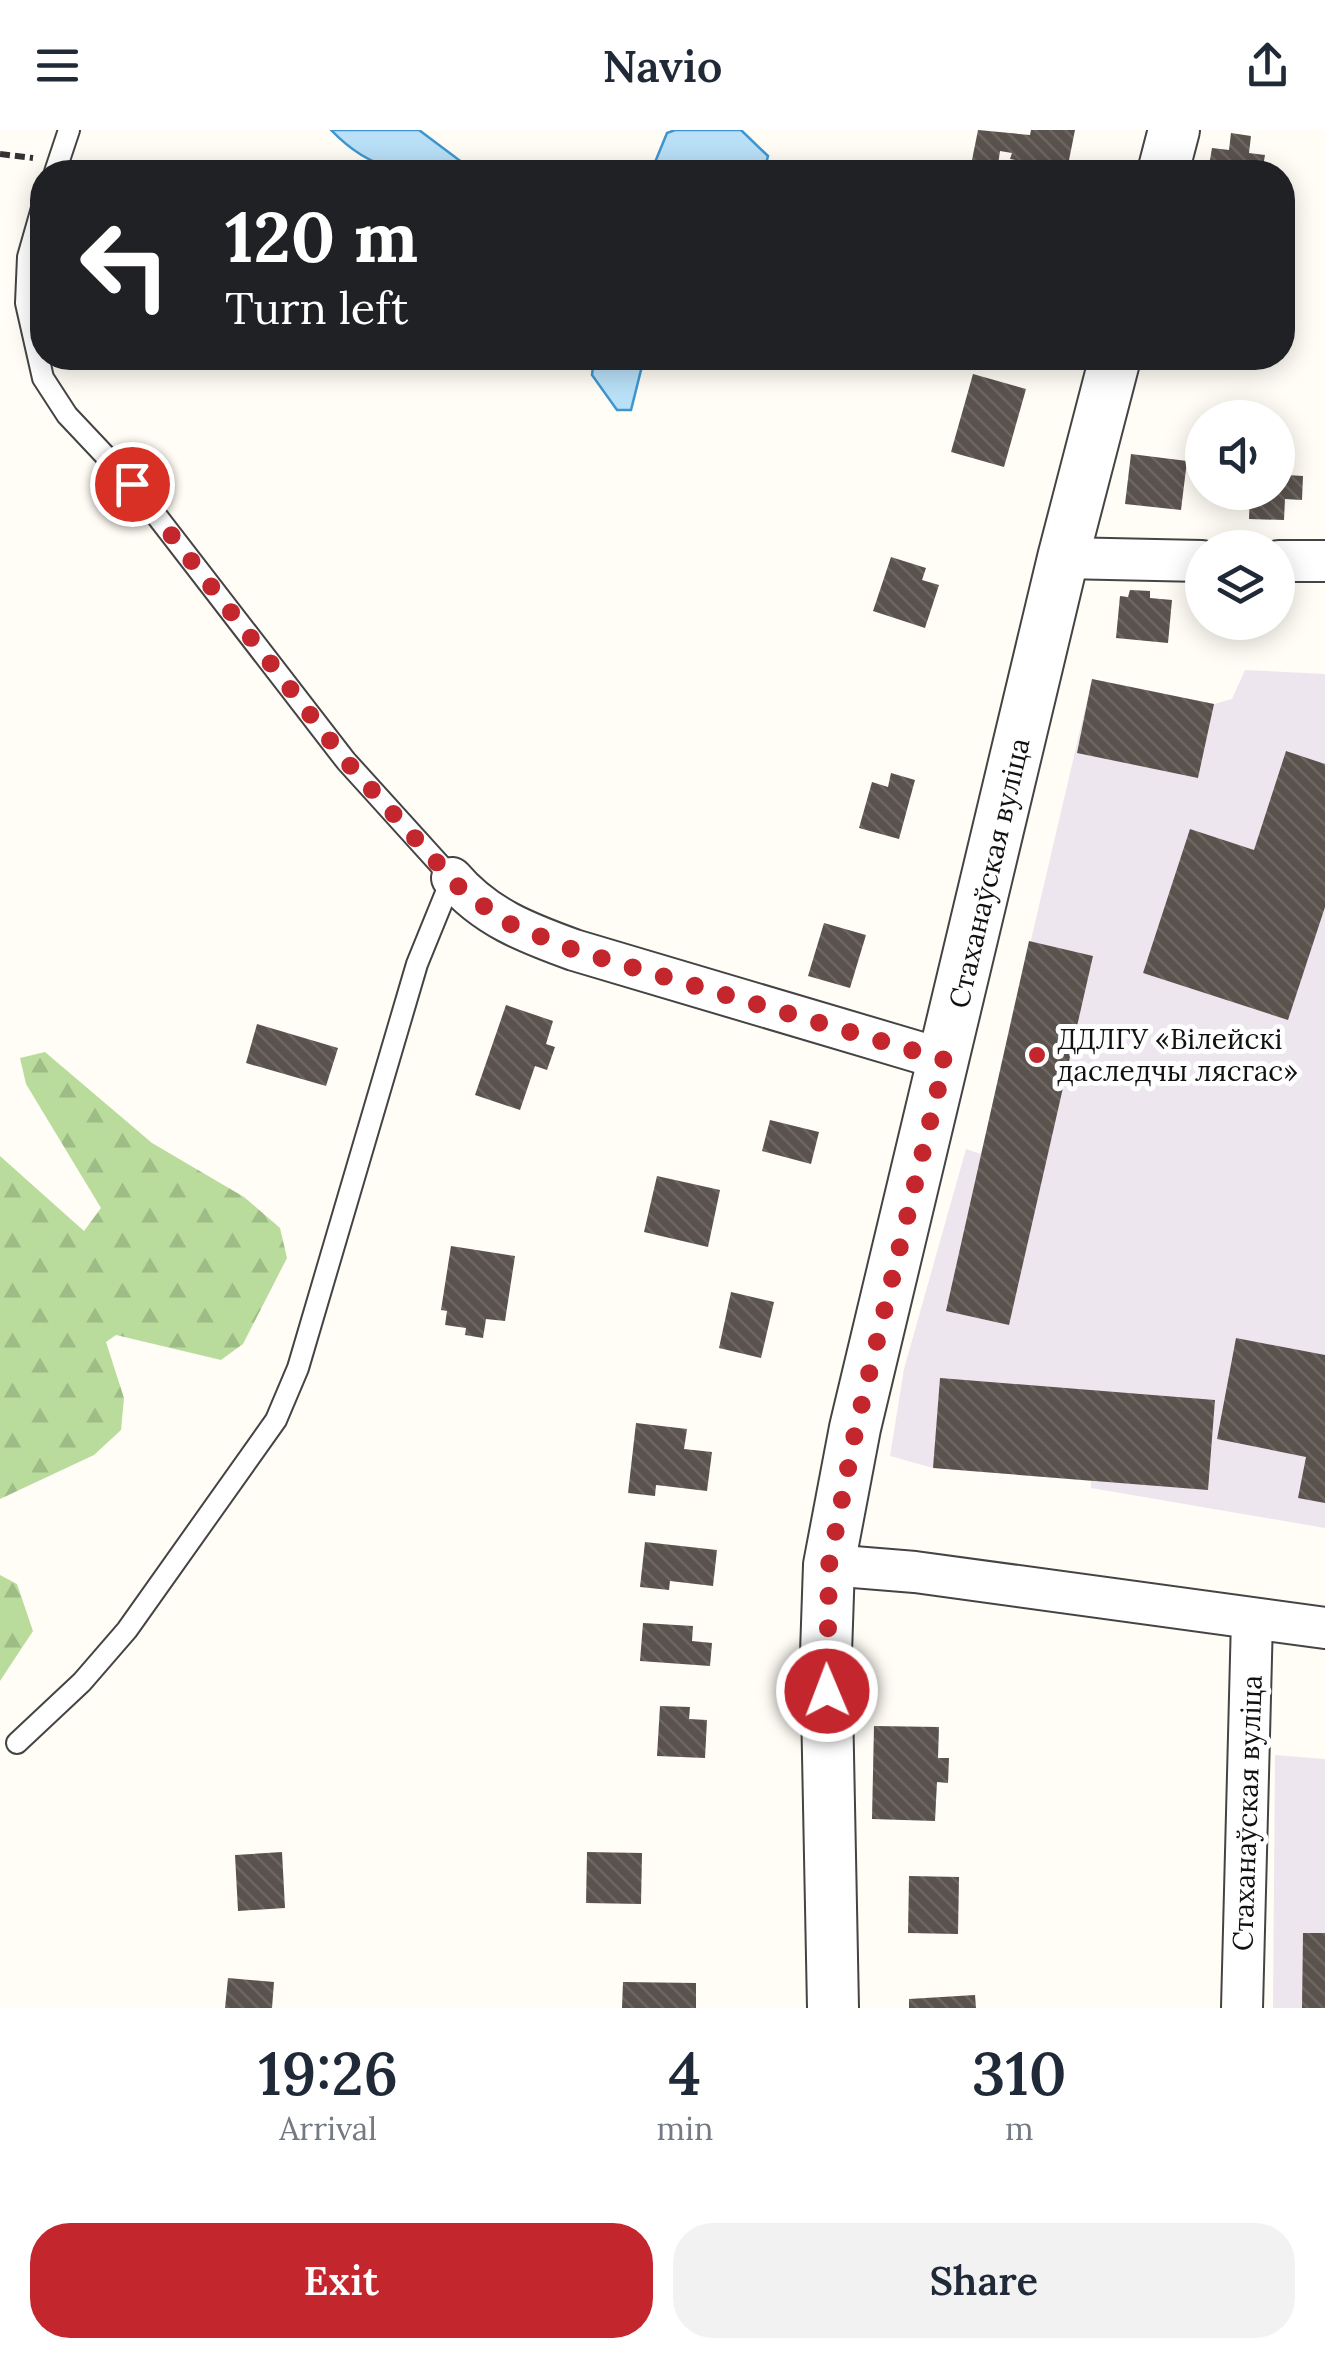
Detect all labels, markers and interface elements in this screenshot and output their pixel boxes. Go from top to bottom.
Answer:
text: Navio [602,37,723,94]
icon: menu [30,38,85,93]
icon: share [1240,38,1295,93]
text: 120 m [225,192,418,281]
icon: left [60,200,190,330]
text: Turn left [225,279,408,336]
map controls [1185,400,1295,640]
button: sound [1185,400,1295,510]
pin [90,442,175,527]
icon: arrive [105,457,160,512]
button: layers [1185,530,1295,640]
street label: Стаханаўская вуліца [940,734,1038,1012]
place label: ДДЛГУ «Вілейскі даследчы лясгас» [1057,1021,1298,1089]
marker: ДДЛГУ «Вілейскі даследчы лясгас» [1026,1044,1048,1066]
position arrow [775,1639,879,1743]
street label: Стаханаўская вуліца [1224,1674,1270,1952]
text: 19:26 [258,2035,398,2111]
text: 4 [669,2035,701,2111]
text: 310 [972,2035,1067,2111]
text: Arrival [279,2108,377,2149]
text: min [656,2108,713,2149]
text: m [1005,2108,1033,2149]
button: Exit [30,2223,653,2338]
button: Share [673,2223,1295,2338]

